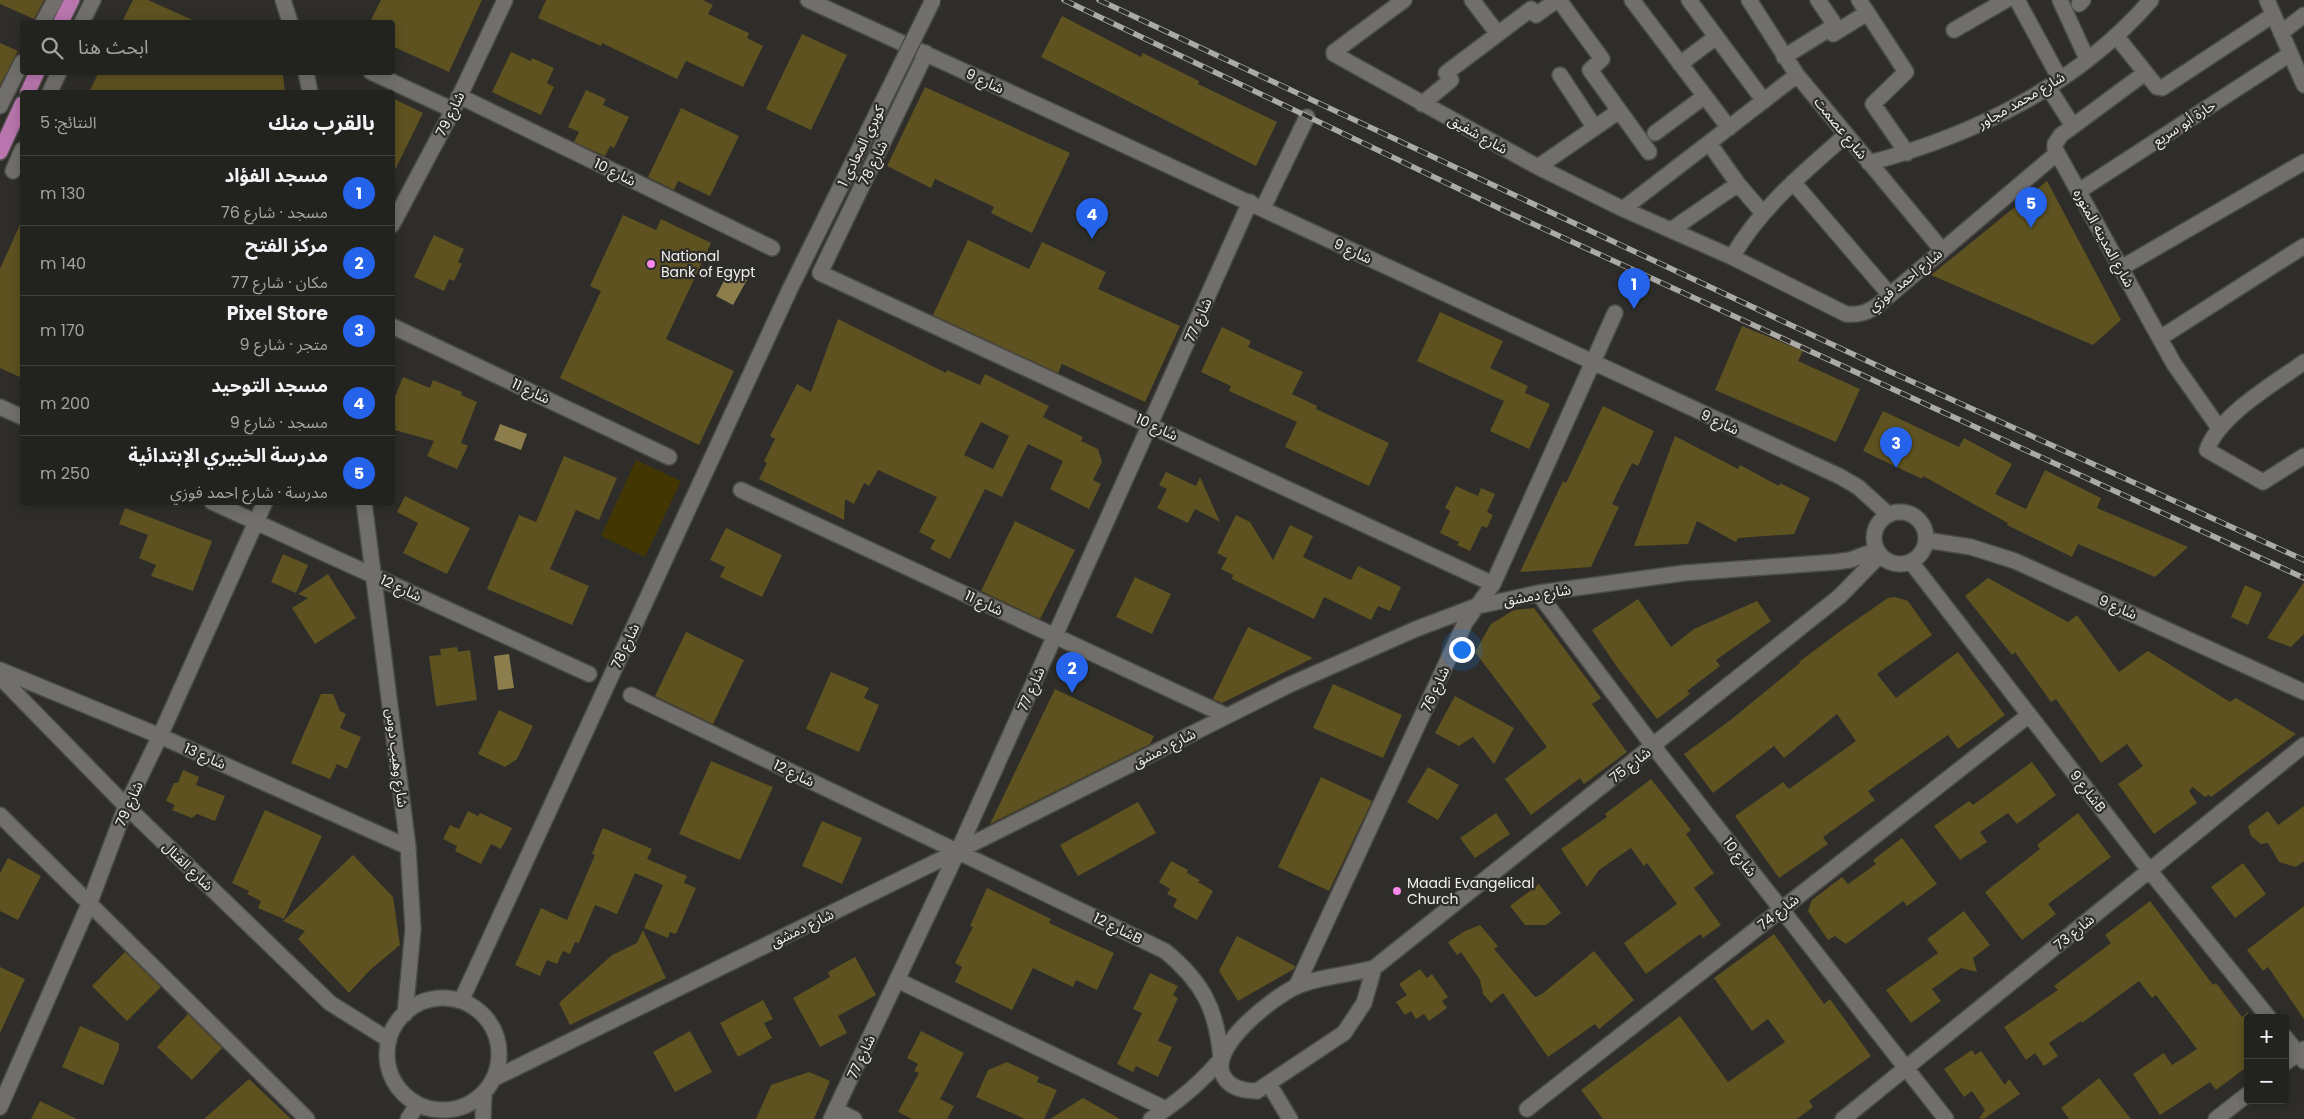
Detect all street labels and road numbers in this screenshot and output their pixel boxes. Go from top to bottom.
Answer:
street label: شارع 9 [962,64,1007,99]
street label: شارع محمد مجاور [1973,67,2069,135]
street label: شارع 79 [431,88,470,140]
street label: شارع عصمت [1809,93,1872,164]
street label: حارة أبو سريع [2149,95,2220,152]
street label: كوبري المعادي 1 [833,102,891,190]
street label: شارع شفيق [1444,109,1511,159]
street label: شارع 78 [854,137,893,189]
street label: شارع 10 [590,153,639,192]
street label: شارع المدينه المنوره [2068,185,2139,291]
street label: شارع 9 [1330,234,1375,269]
street label: شارع احمد فوزي [1864,244,1947,317]
street label: شارع 77 [1179,295,1217,346]
street label: شارع 11 [508,373,553,409]
street label: شارع 9 [1697,405,1742,440]
street label: شارع 10 [1132,409,1181,446]
street label: شارع 12 [377,570,425,607]
street label: شارع دمشق [1502,579,1573,612]
street label: شارع 11 [961,585,1006,621]
street label: شارع 9 [2095,590,2140,625]
street label: شارع 78 [606,620,645,672]
street label: شارع 76 [1416,663,1455,715]
street label: شارع 77 [1012,664,1050,715]
street label: شارع وهيب دوس [380,707,413,809]
street label: شارع دمشق [1129,724,1199,773]
street label: شارع 13 [181,738,229,775]
street label: شارع 75 [1605,742,1655,788]
street label: شارع 12 [770,754,818,792]
street label: شارع 9B [2064,766,2111,817]
street label: شارع 79 [110,778,149,830]
street label: شارع 10 [1718,833,1762,881]
street label: شارع القنال [158,837,218,896]
street label: شارع 74 [1753,889,1803,935]
street label: شارع دمشق [767,904,838,953]
street label: شارع 12B [1090,908,1146,949]
street label: شارع 73 [2049,909,2099,955]
street label: شارع 77 [842,1032,881,1083]

